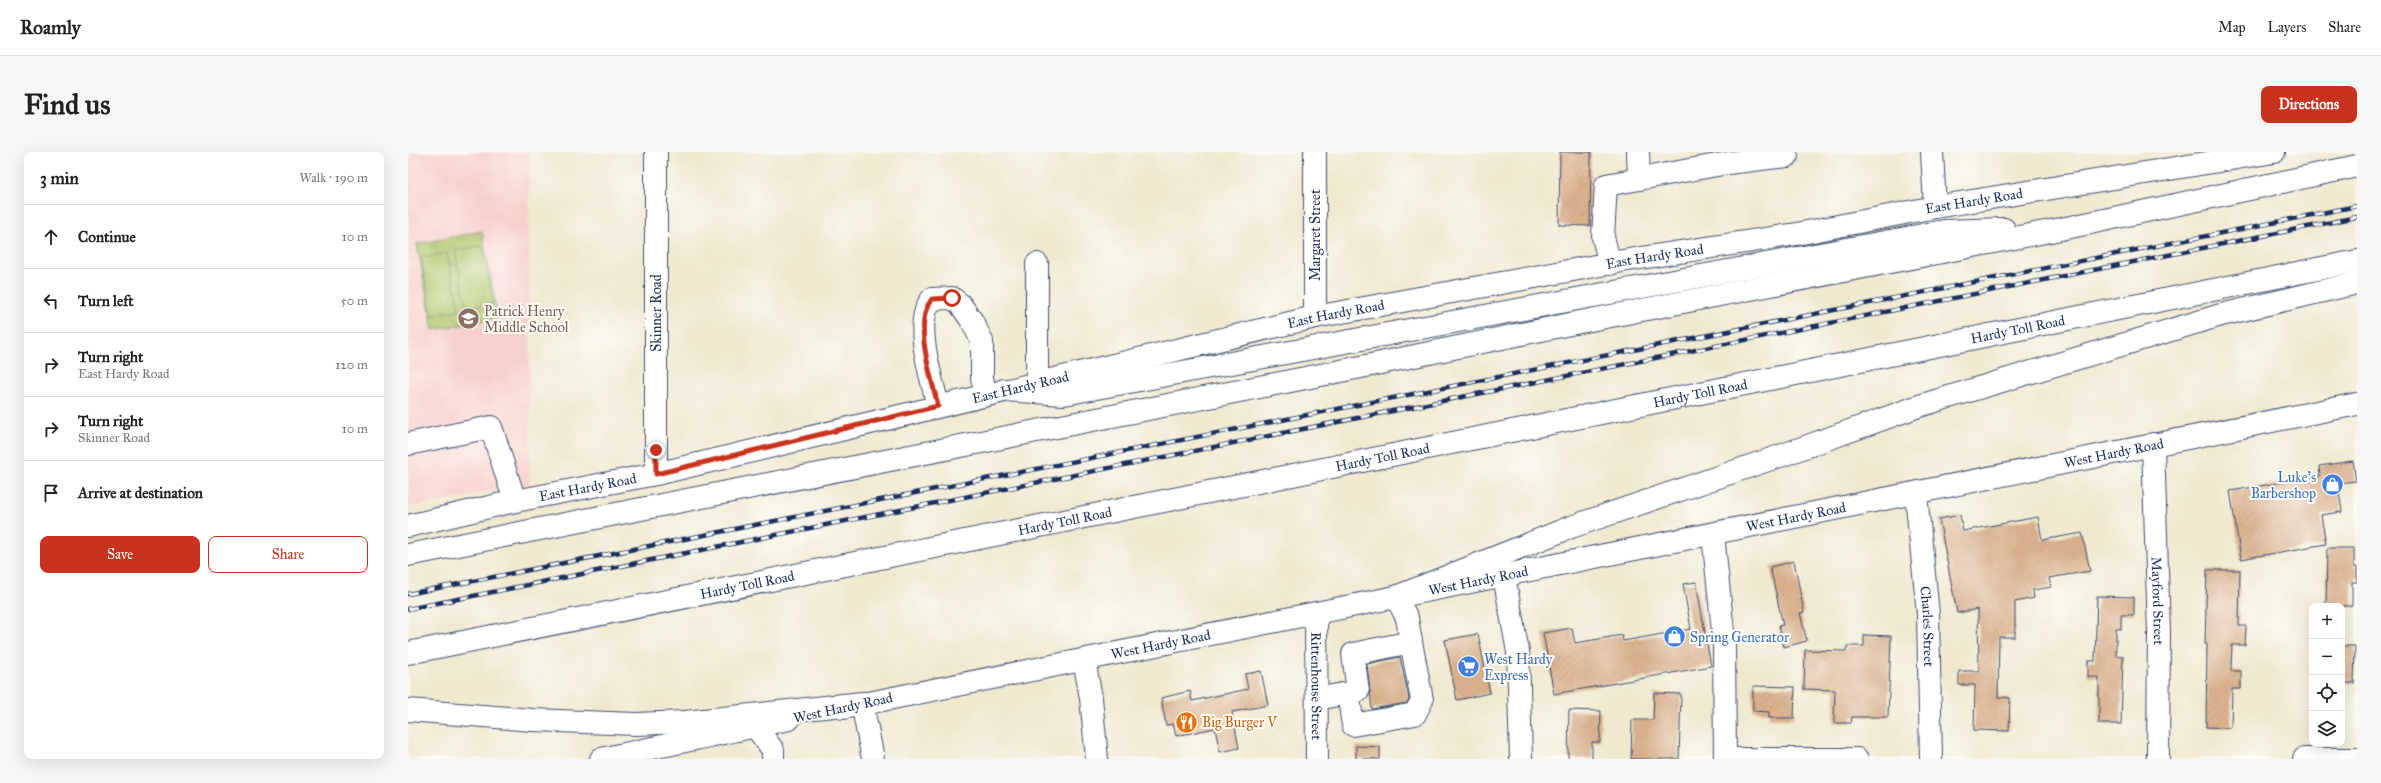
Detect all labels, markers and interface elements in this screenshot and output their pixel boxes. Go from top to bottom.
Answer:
text: Roamly [20,16,81,39]
text: Map [2218,19,2246,36]
text: Layers [2268,19,2306,36]
text: Share [2328,19,2361,36]
button: Directions [2261,86,2357,123]
text: Find us [24,87,110,122]
text: 3 min [40,168,79,189]
text: Walk · 190 m [299,170,368,186]
street label: East Hardy Road [1924,184,2024,217]
street label: Margaret Street [1307,189,1324,281]
icon: ahead [40,226,62,248]
text: Continue [78,228,136,246]
text: 10 m [342,229,368,245]
street label: East Hardy Road [1604,240,1705,272]
street label: Skinner Road [648,274,665,352]
route start [943,289,961,307]
icon: left [40,290,62,312]
text: Turn left [78,292,134,310]
text: 50 m [341,293,368,309]
street label: East Hardy Road [1286,296,1386,332]
place label: Patrick Henry Middle School [484,303,569,336]
school or university icon: Patrick Henry Middle School [456,306,482,332]
street label: Hardy Toll Road [1969,311,2066,347]
text: Turn right [78,348,143,366]
icon: right [40,354,62,376]
text: 120 m [335,357,368,373]
text: East Hardy Road [78,366,170,382]
street label: East Hardy Road [970,367,1070,407]
street label: Hardy Toll Road [1652,375,1749,411]
text: Turn right [78,412,143,430]
icon: right [40,418,62,440]
text: 10 m [342,421,368,437]
text: Skinner Road [78,430,150,446]
street label: West Hardy Road [2062,435,2165,471]
street label: Hardy Toll Road [1334,439,1431,475]
route end [647,441,665,459]
street label: East Hardy Road [538,469,638,505]
place label: Luke's Barbershop [2251,469,2316,502]
shop icon: Luke's Barbershop [2319,472,2345,498]
icon: arrive [40,482,62,504]
text: Arrive at destination [78,484,203,502]
street label: West Hardy Road [1745,498,1847,535]
street label: Hardy Toll Road [1016,503,1113,539]
button: Save [40,536,200,573]
button: Share [208,536,368,573]
street label: Mayford Street [2148,556,2168,645]
street label: West Hardy Road [1427,562,1530,599]
street label: Hardy Toll Road [699,567,796,603]
street label: Charles Street [1917,585,1938,667]
map controls [2309,603,2345,747]
button: + [2309,603,2345,639]
shop icon: Spring Generator [1662,624,1688,650]
street label: West Hardy Road [1109,626,1212,663]
place label: Spring Generator [1690,629,1790,646]
street label: Rittenhouse Street [1308,632,1325,740]
button: − [2309,639,2345,675]
place label: West Hardy Express [1484,651,1553,684]
supermarket icon: West Hardy Express [1455,654,1481,680]
button: locate [2309,675,2345,711]
street label: West Hardy Road [792,689,894,727]
restaurant icon: Big Burger V [1174,709,1200,735]
button: layers [2309,711,2345,747]
place label: Big Burger V [1202,714,1278,731]

